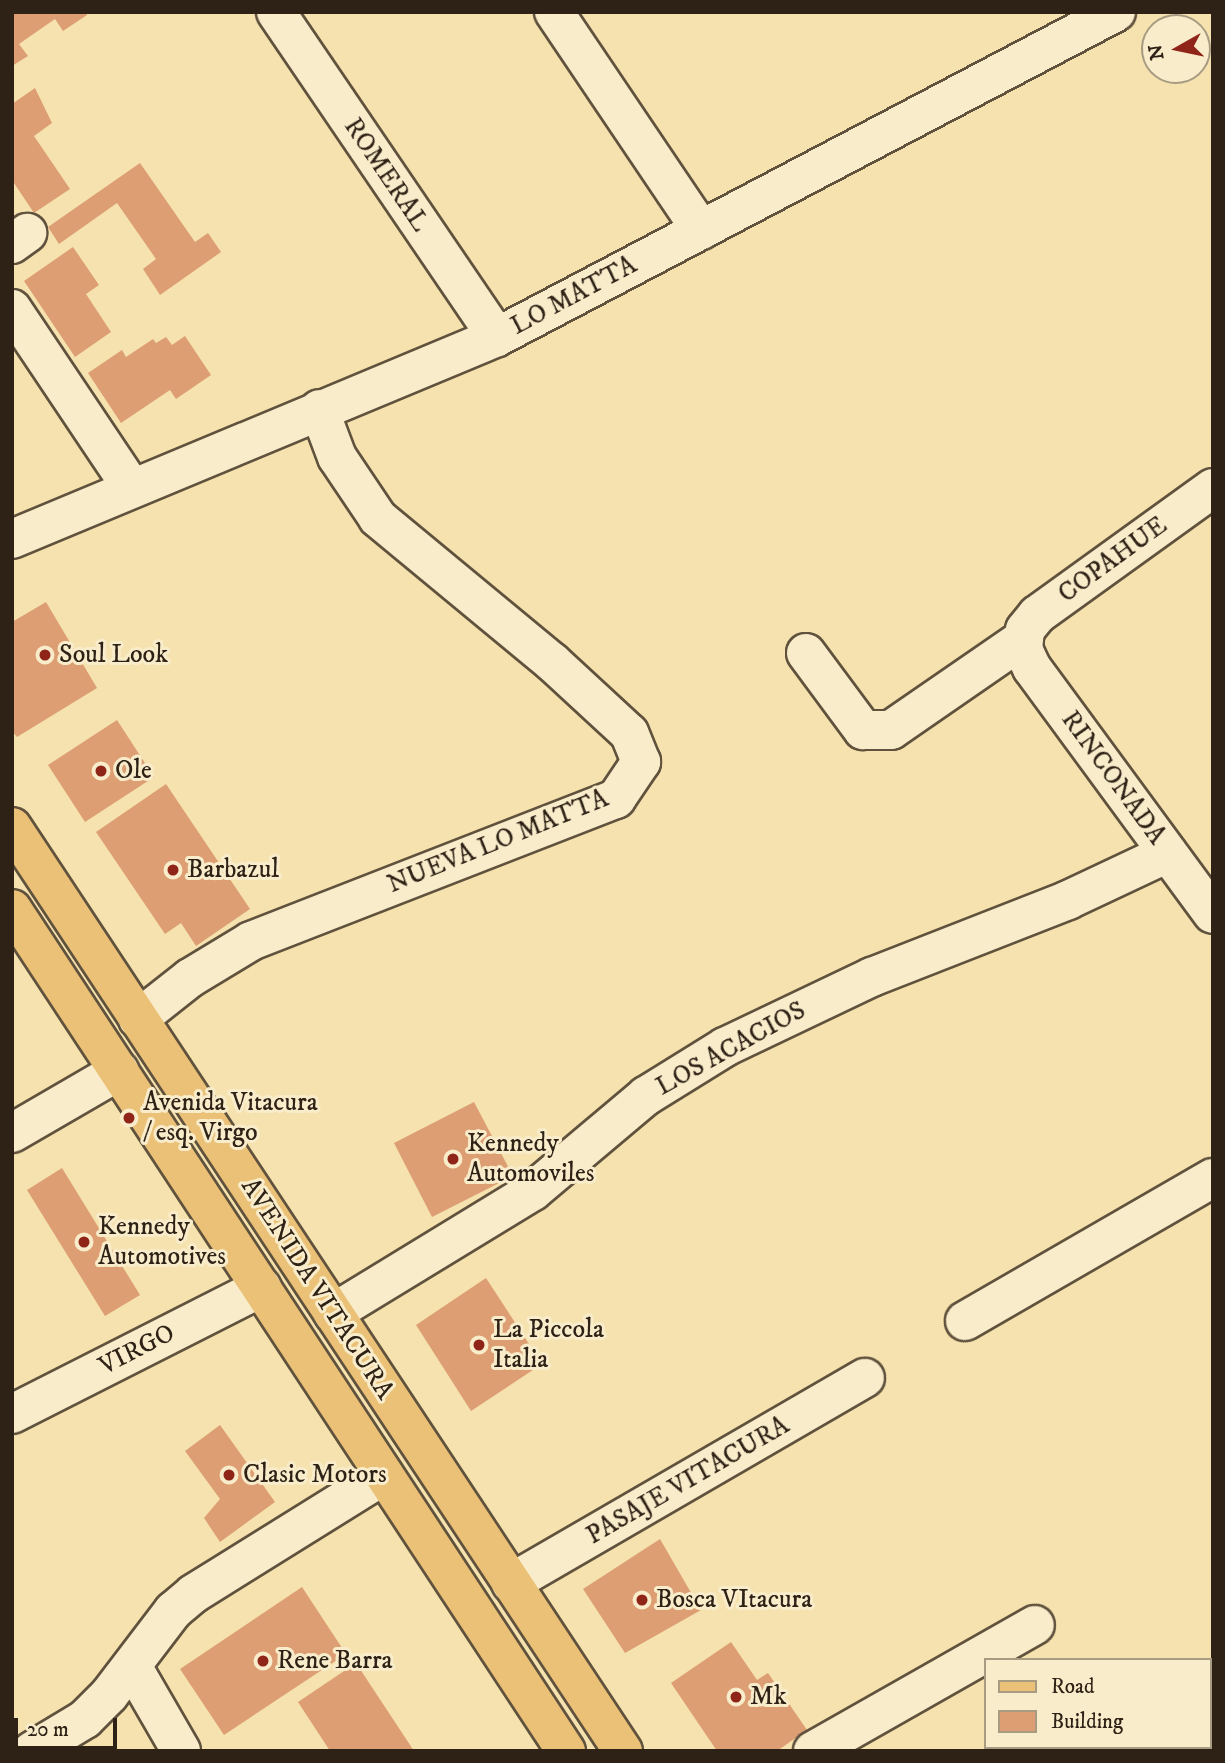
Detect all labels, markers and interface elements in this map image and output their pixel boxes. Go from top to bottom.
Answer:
north arrow [1141,14,1211,84]
text: N [1144,43,1169,62]
street label: ROMERAL [337,112,435,238]
street label: LO MATTA [506,250,642,342]
street label: COPAHUE [1053,510,1173,610]
place label: Soul Look [59,639,168,671]
marker: Soul Look [37,647,53,663]
street label: RINCONADA [1054,705,1172,851]
place label: Ole [115,755,152,787]
marker: Ole [93,763,109,779]
street label: NUEVA LO MATTA [383,783,613,901]
place label: Barbazul [187,854,279,886]
marker: Barbazul [165,862,181,878]
street label: LOS ACACIOS [651,995,811,1103]
place label: Avenida Vitacura / esq. Virgo [143,1087,318,1148]
marker: Avenida Vitacura / esq. Virgo [121,1110,137,1126]
place label: Kennedy Automoviles [467,1128,594,1190]
marker: Kennedy Automoviles [445,1151,461,1167]
street label: AVENIDA VITACURA [234,1172,400,1406]
place label: Kennedy Automotives [98,1211,226,1272]
marker: Kennedy Automotives [76,1234,92,1250]
place label: La Piccola Italia [493,1314,604,1376]
street label: VIRGO [94,1318,180,1382]
marker: La Piccola Italia [471,1337,487,1353]
street label: PASAJE VITACURA [581,1410,795,1552]
place label: Clasic Motors [243,1459,387,1491]
marker: Clasic Motors [221,1467,237,1483]
place label: Bosca VItacura [656,1584,812,1616]
marker: Bosca VItacura [634,1592,650,1608]
place label: Rene Barra [277,1645,393,1677]
marker: Rene Barra [255,1653,271,1669]
legend [984,1658,1211,1749]
text: Road [1051,1674,1095,1700]
place label: Mk [750,1681,787,1713]
marker: Mk [728,1689,744,1705]
scale bar [18,1704,121,1748]
text: Building [1051,1709,1123,1735]
text: 20 m [27,1717,69,1743]

